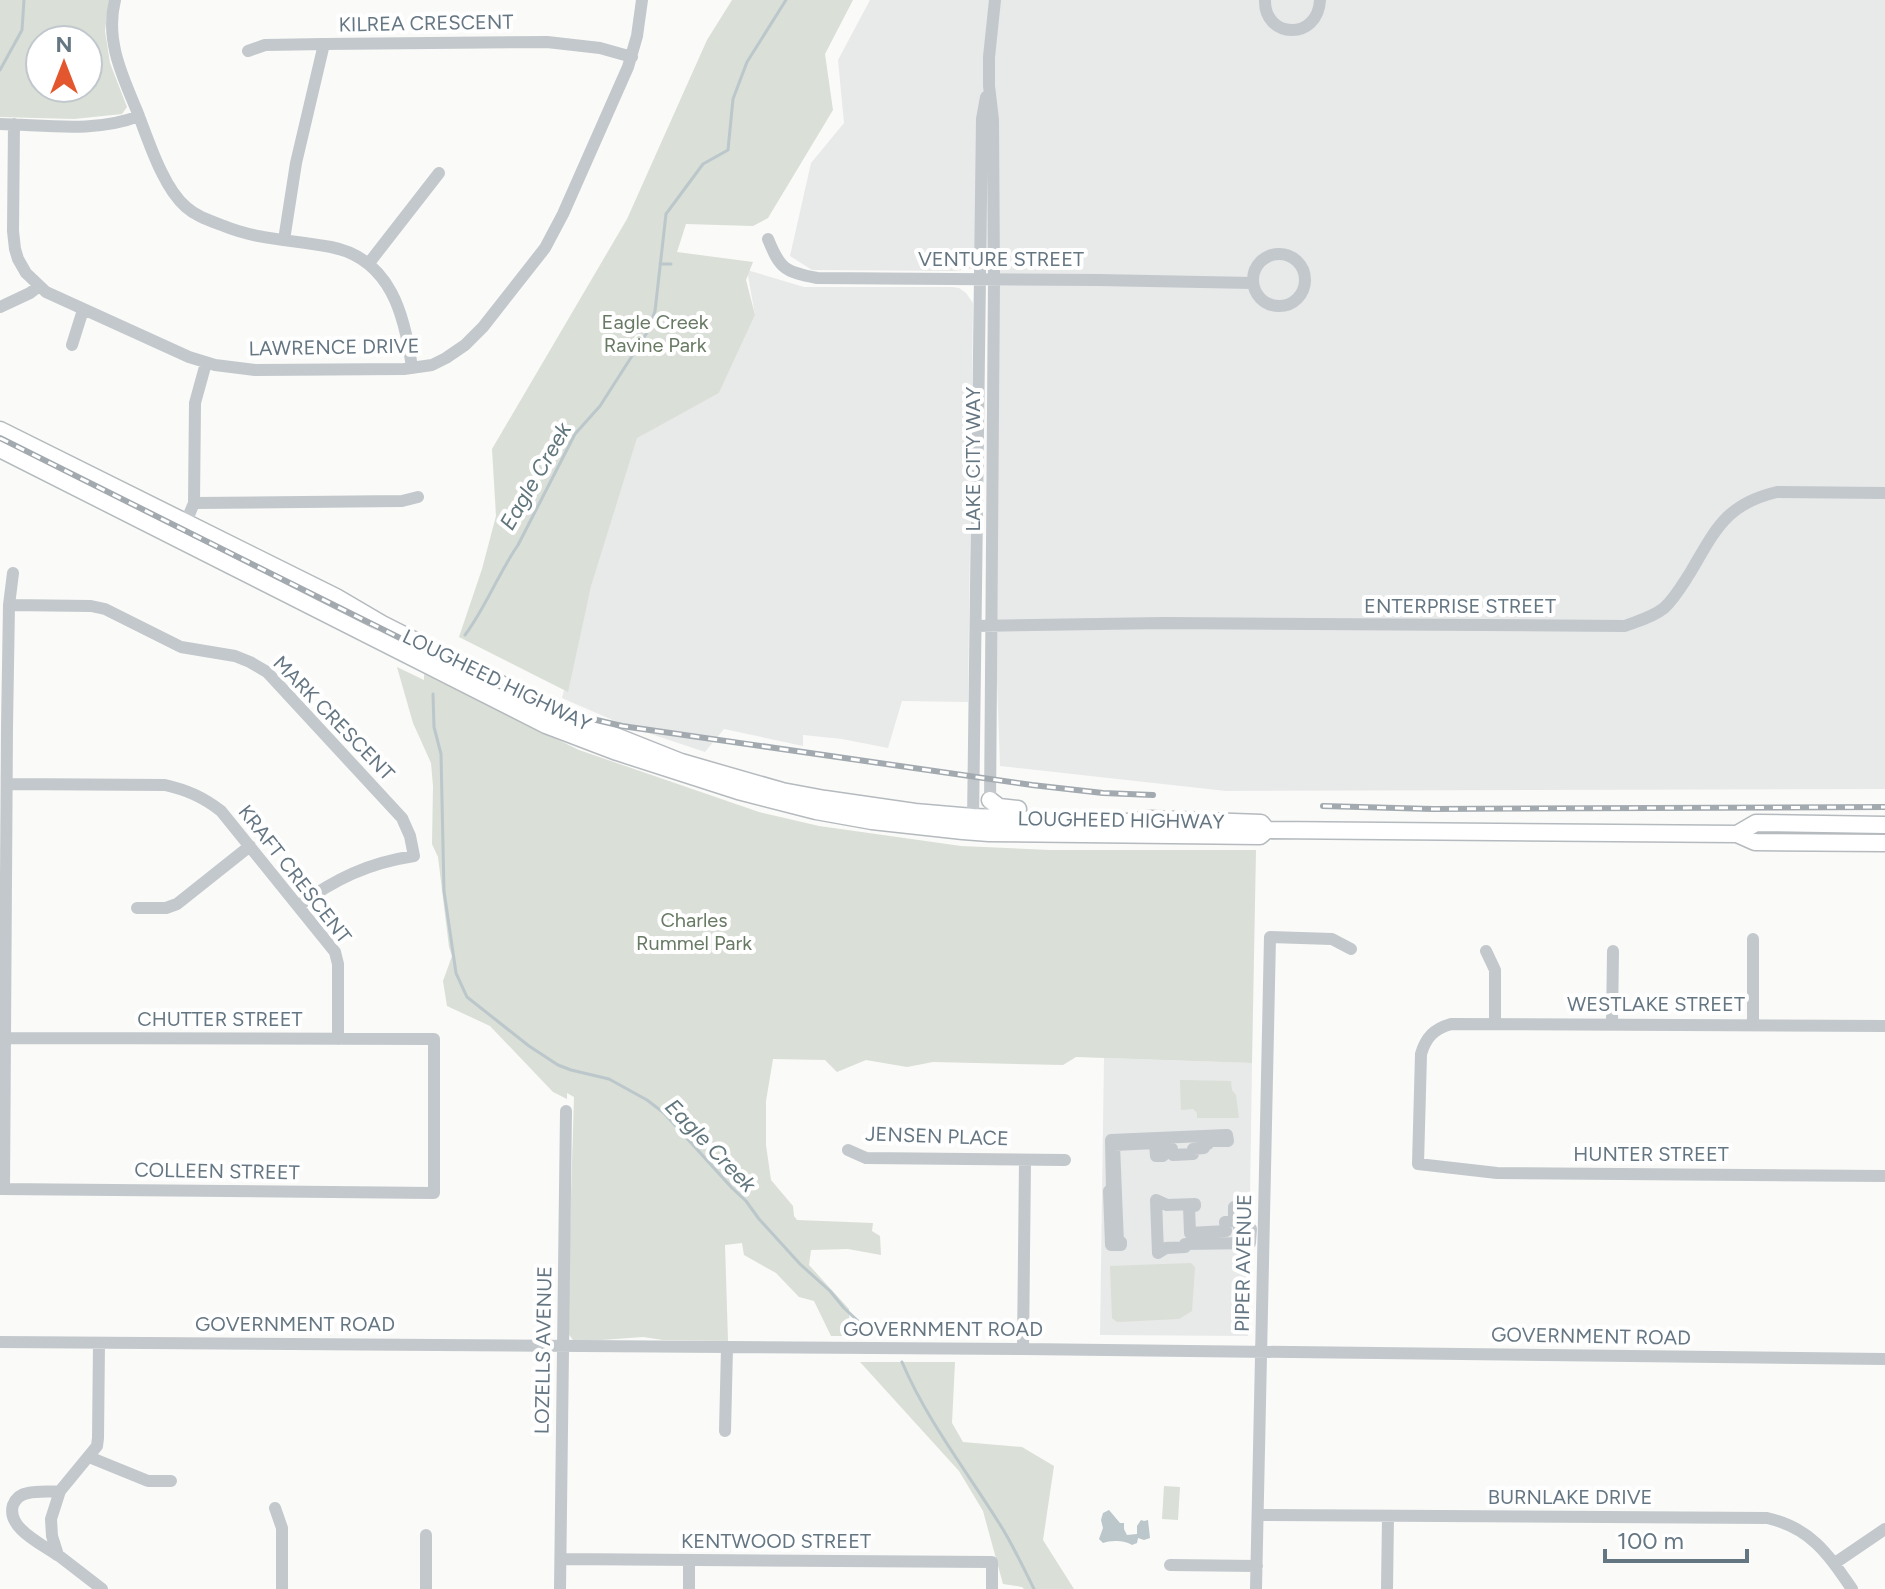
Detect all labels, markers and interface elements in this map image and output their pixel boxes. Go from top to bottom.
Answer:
street label: KILREA CRESCENT [338,9,514,37]
north arrow [24,24,104,104]
text: N [55,31,73,58]
street label: VENTURE STREET [918,247,1084,271]
park label: Eagle Creek Ravine Park [602,310,709,357]
street label: LAWRENCE DRIVE [248,334,420,360]
street label: LAKE CITY WAY [961,387,985,531]
water label: Eagle Creek [494,417,578,535]
street label: ENTERPRISE STREET [1364,594,1556,618]
street label: LOUGHEED HIGHWAY [399,624,595,736]
street label: MARK CRESCENT [268,651,400,785]
street label: KRAFT CRESCENT [234,800,356,948]
street label: LOUGHEED HIGHWAY [1017,806,1225,834]
park label: Charles Rummel Park [636,908,752,955]
street label: WESTLAKE STREET [1567,992,1745,1016]
street label: CHUTTER STREET [137,1007,303,1031]
water label: Eagle Creek [659,1093,763,1199]
street label: JENSEN PLACE [865,1122,1009,1150]
street label: HUNTER STREET [1573,1142,1729,1166]
street label: COLLEEN STREET [134,1158,300,1184]
street label: PIPER AVENUE [1230,1194,1256,1332]
street label: LOZELLS AVENUE [530,1266,556,1434]
street label: GOVERNMENT ROAD [195,1312,395,1336]
street label: GOVERNMENT ROAD [843,1317,1043,1341]
street label: GOVERNMENT ROAD [1491,1322,1691,1350]
street label: BURNLAKE DRIVE [1488,1485,1652,1509]
scale bar [1605,1513,1747,1563]
text: 100 m [1617,1526,1684,1555]
street label: KENTWOOD STREET [681,1529,871,1553]

